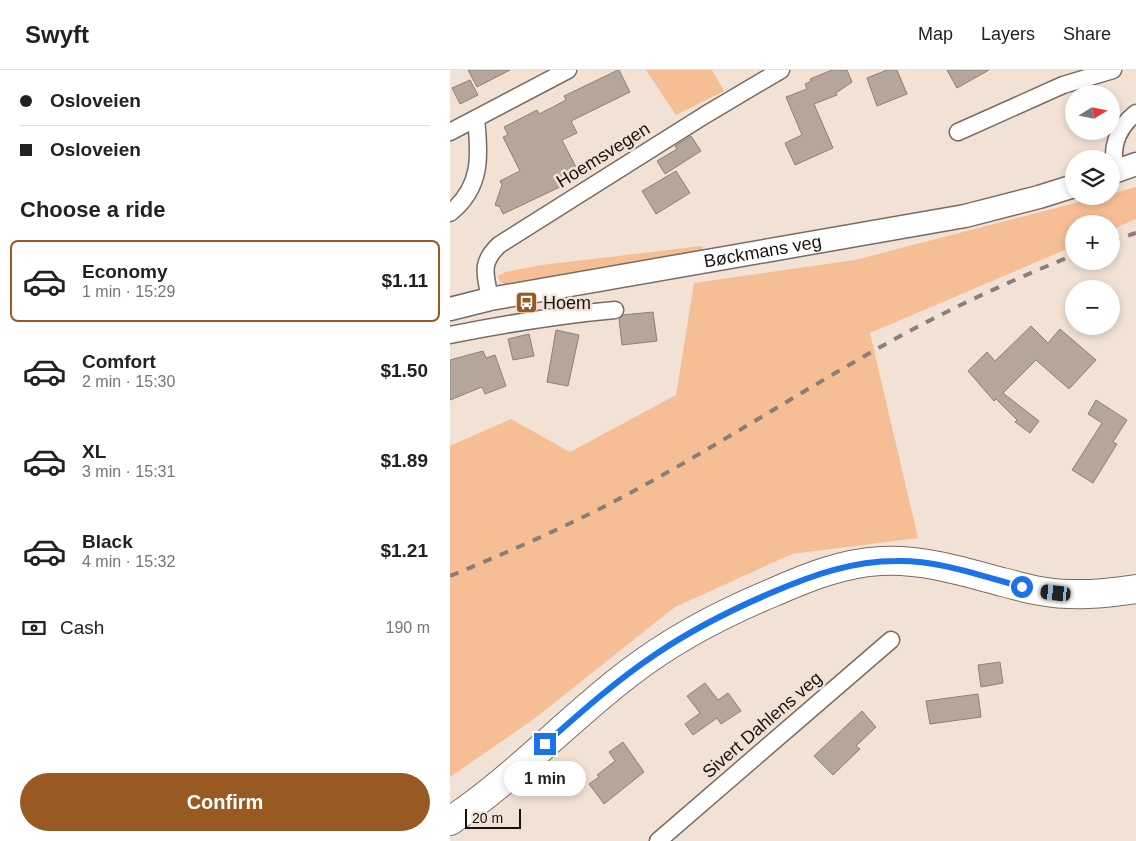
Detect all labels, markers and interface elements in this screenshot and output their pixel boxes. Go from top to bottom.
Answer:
text: Swyft [25,21,89,48]
text: Map [918,24,953,44]
text: Layers [981,24,1035,44]
text: Share [1063,24,1111,44]
north arrow [1065,85,1120,140]
map controls [1065,85,1120,335]
text: Osloveien [50,90,141,111]
street label: Hoemsvegen [553,118,653,192]
text: Osloveien [50,139,141,160]
button: layers [1065,150,1120,205]
text: Choose a ride [20,197,165,222]
button: + [1065,215,1120,270]
street label: Bøckmans veg [702,231,823,271]
icon: car [22,259,67,304]
text: Economy [82,261,168,282]
text: $1.11 [382,270,428,291]
button: − [1065,280,1120,335]
text: 1 min · 15:29 [82,283,175,300]
bus stop icon: Hoem [515,291,539,315]
place label: Hoem [543,293,591,313]
icon: car [22,349,67,394]
text: Comfort [82,351,156,372]
text: $1.50 [380,360,428,381]
text: 2 min · 15:30 [82,373,175,390]
icon: car [22,439,67,484]
text: XL [82,441,106,462]
text: $1.89 [380,450,428,471]
text: 3 min · 15:31 [82,463,175,480]
icon: car [22,529,67,574]
text: Black [82,531,133,552]
text: $1.21 [380,540,428,561]
text: 4 min · 15:32 [82,553,175,570]
route start [1011,576,1033,598]
car [1040,584,1071,602]
icon: cash [20,614,48,642]
text: Cash [60,617,104,638]
text: 190 m [386,619,430,636]
street label: Sivert Dahlens veg [698,668,826,782]
route end [534,733,556,755]
callout: 1 min [504,762,586,796]
text: 1 min [524,770,566,787]
button: Confirm [20,773,430,831]
scale bar [465,806,521,829]
text: 20 m [472,810,503,826]

